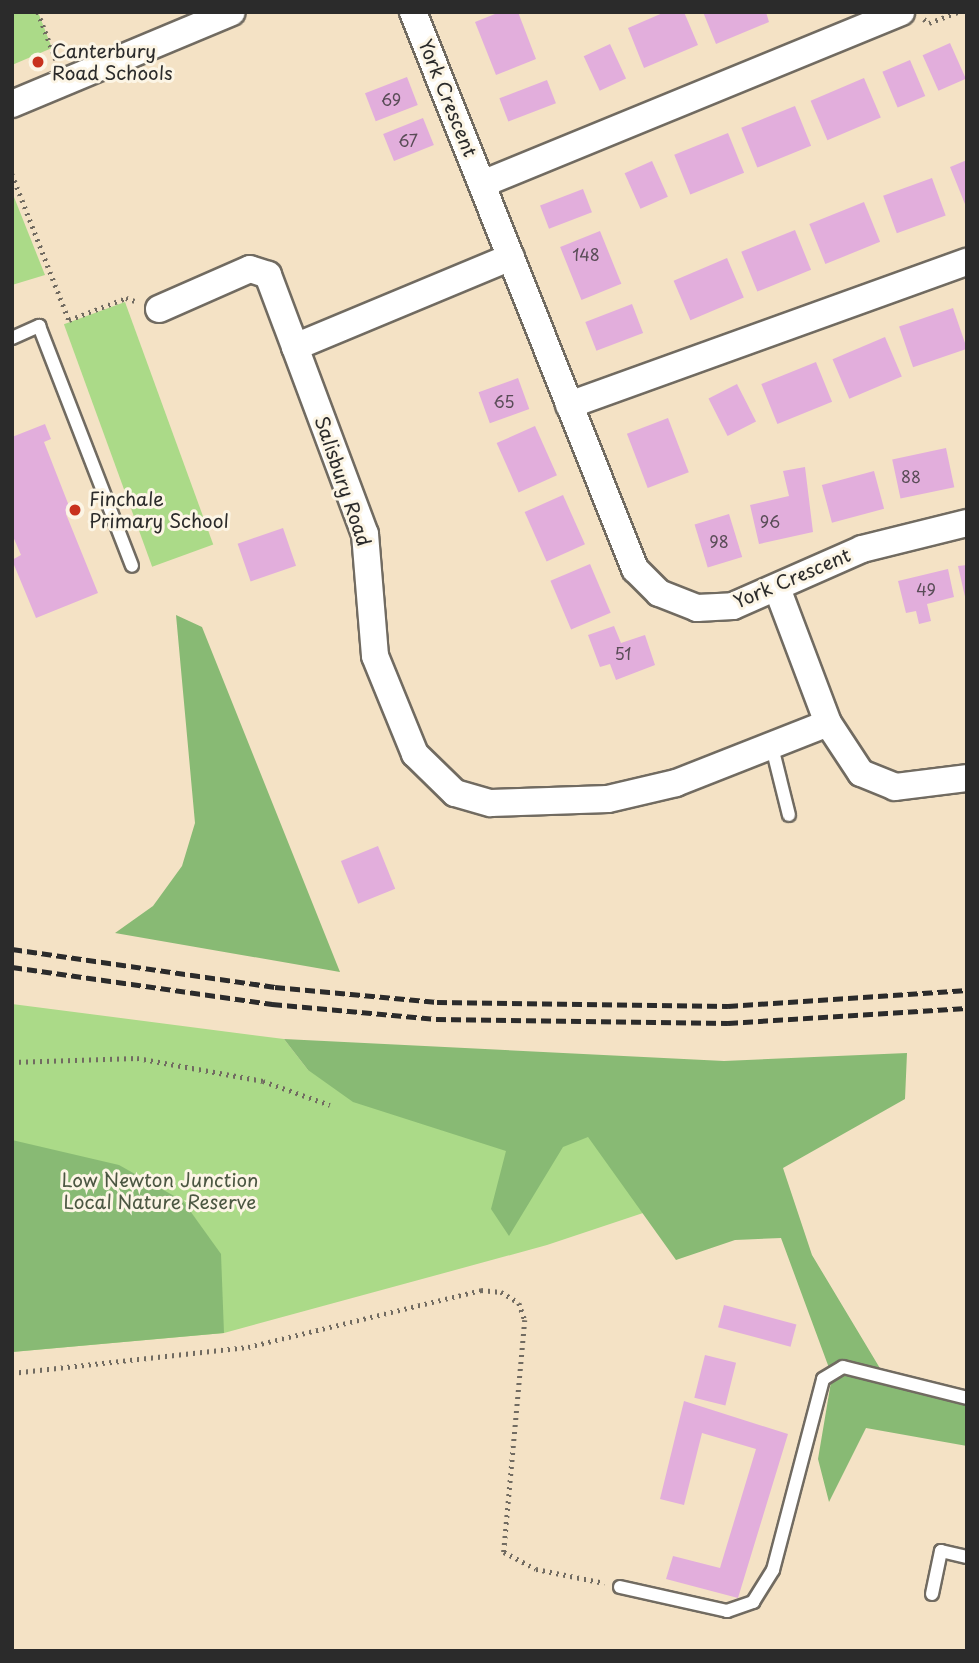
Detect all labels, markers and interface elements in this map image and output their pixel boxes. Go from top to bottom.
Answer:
street label: York Crescent [414,35,482,161]
place label: Canterbury Road Schools [52,40,172,84]
marker: Canterbury Road Schools [30,54,46,70]
house number: 69 [381,89,401,109]
house number: 67 [398,130,418,150]
house number: 148 [572,244,600,264]
house number: 65 [493,391,515,411]
street label: Salisbury Road [310,412,376,550]
house number: 88 [901,466,921,486]
place label: Finchale Primary School [89,488,229,532]
marker: Finchale Primary School [67,502,83,518]
house number: 96 [760,511,780,531]
house number: 98 [709,531,729,551]
street label: York Crescent [730,543,854,613]
house number: 49 [916,579,936,599]
house number: 51 [614,643,632,663]
park label: Low Newton Junction Local Nature Reserve [61,1169,259,1213]

